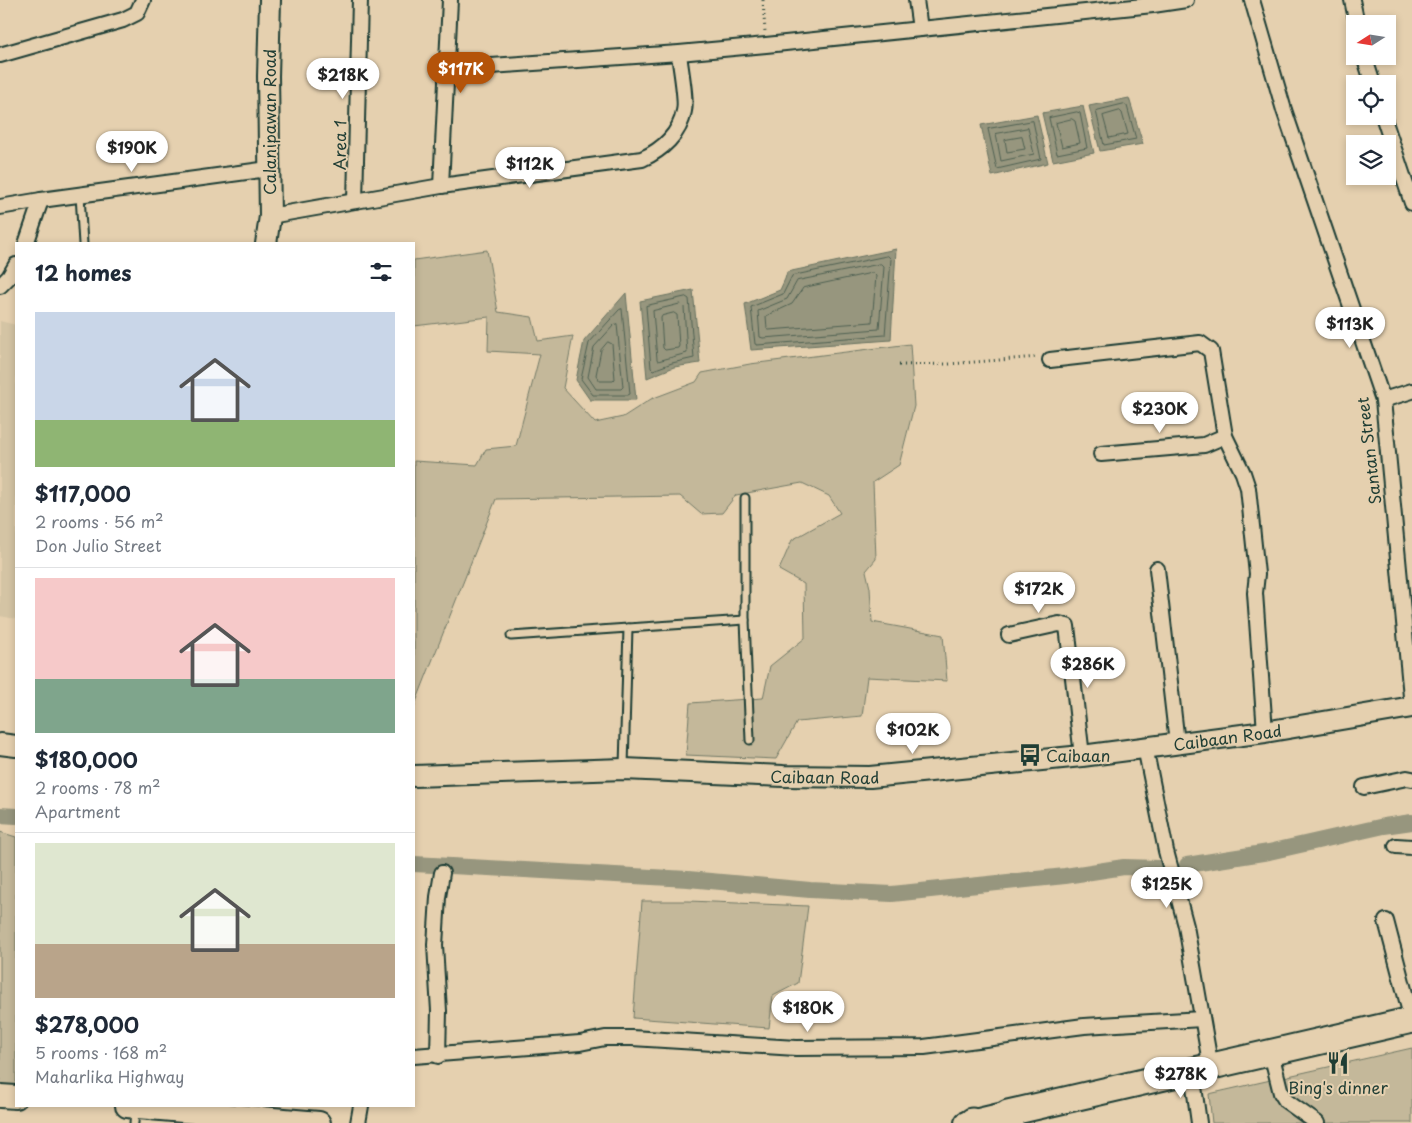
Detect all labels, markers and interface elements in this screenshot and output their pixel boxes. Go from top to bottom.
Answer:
north arrow [1346,15,1396,65]
map controls [1346,15,1396,185]
street label: Calanipawan Road [257,49,281,195]
pin: $117K [426,52,496,94]
text: $117K [438,56,484,80]
pin: $218K [308,58,378,100]
text: $218K [317,62,369,86]
button: locate [1346,75,1396,125]
street label: Area 1 [327,120,351,170]
pin: $190K [97,130,167,173]
text: $190K [107,135,157,159]
button: layers [1346,135,1396,185]
pin: $112K [495,146,565,189]
text: $112K [506,151,554,175]
text: 12 homes [35,256,132,288]
icon: filters [367,258,395,286]
pin: $113K [1315,306,1385,349]
text: $113K [1326,311,1374,335]
icon: home [170,345,260,435]
pin: $230K [1125,392,1195,434]
text: $230K [1132,396,1188,420]
street label: Santan Street [1350,396,1386,506]
text: $117,000 [35,477,131,509]
text: 2 rooms · 56 m² [35,509,164,533]
text: Don Julio Street [35,533,161,557]
pin: $172K [1004,572,1074,614]
text: $172K [1014,576,1064,600]
icon: home [170,610,260,700]
pin: $286K [1053,646,1123,689]
text: $286K [1061,651,1115,675]
pin: $102K [878,712,948,755]
text: $102K [887,717,939,741]
street label: Caibaan Road [1172,717,1283,756]
bus stop icon: Caibaan [1017,742,1043,768]
text: $180,000 [35,743,138,775]
place label: Caibaan [1046,743,1110,767]
street label: Caibaan Road [770,763,880,789]
text: 2 rooms · 78 m² [35,775,161,799]
text: Apartment [35,799,120,823]
pin: $125K [1132,866,1202,909]
text: $125K [1142,871,1192,895]
icon: home [170,875,260,965]
pin: $180K [773,990,843,1033]
text: $180K [782,995,834,1019]
text: $278,000 [35,1008,139,1040]
text: 5 rooms · 168 m² [35,1040,167,1064]
restaurant icon: Bing's dinner [1325,1050,1351,1076]
pin: $278K [1146,1056,1216,1099]
text: $278K [1155,1061,1207,1085]
text: Maharlika Highway [35,1064,184,1088]
place label: Bing's dinner [1288,1075,1388,1099]

